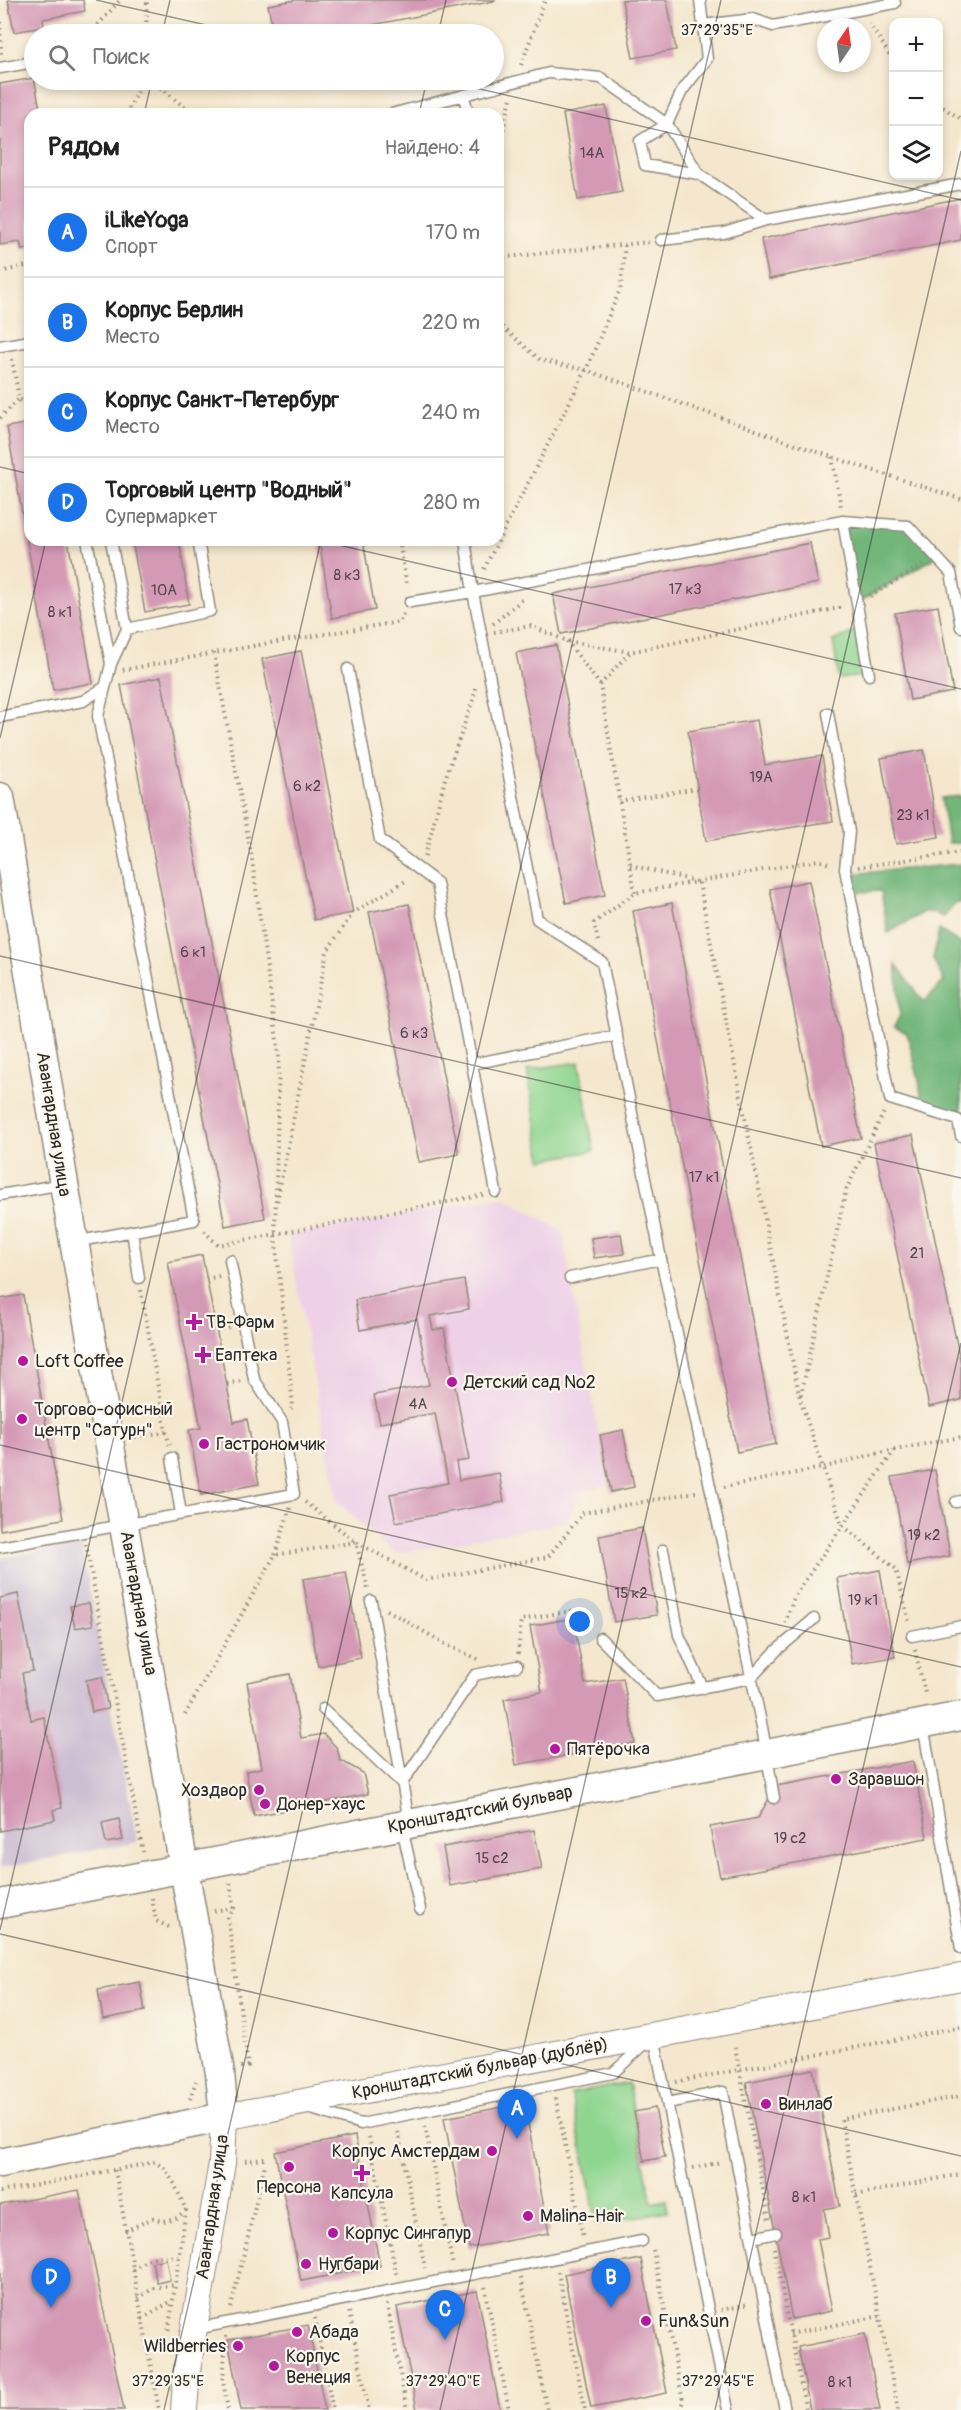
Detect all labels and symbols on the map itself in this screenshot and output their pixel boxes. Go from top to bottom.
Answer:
north arrow [817,18,871,72]
text: 37°29'35"E [681,21,753,40]
house number: 14А [580,144,604,163]
house number: 8 к3 [334,566,360,585]
house number: 17 к3 [668,580,702,599]
house number: 10А [151,581,177,600]
house number: 8 к1 [48,603,72,622]
house number: 19А [749,768,773,787]
house number: 6 к2 [293,777,321,796]
house number: 23 к1 [896,806,930,825]
house number: 6 к1 [180,943,206,962]
house number: 6 к3 [400,1024,428,1043]
street label: Авангардная улица [31,1050,76,1198]
house number: 17 к1 [689,1168,719,1187]
house number: 21 [910,1244,924,1263]
place label: ТВ-Фарм [206,1311,275,1334]
marker: ТВ-Фарм [187,1315,201,1329]
place label: Еаптека [215,1344,277,1367]
marker: Еаптека [196,1348,210,1362]
place label: Loft Coffee [35,1350,124,1373]
marker: Loft Coffee [16,1354,30,1368]
place label: Детский сад №2 [463,1371,596,1394]
marker: Детский сад №2 [445,1375,459,1389]
house number: 4А [409,1395,427,1414]
place label: Торгово-офисный центр "Сатурн" [34,1398,173,1442]
marker: Торгово-офисный центр "Сатурн" [15,1412,29,1426]
place label: Гастрономчик [216,1433,326,1456]
marker: Гастрономчик [197,1437,211,1451]
house number: 19 к2 [908,1526,940,1545]
street label: Авангардная улица [114,1529,163,1677]
house number: 15 к2 [614,1584,648,1603]
house number: 19 к1 [848,1591,878,1610]
your location [565,1607,594,1636]
place label: Пятёрочка [567,1738,650,1761]
marker: Пятёрочка [548,1742,562,1756]
place label: Заравшон [848,1768,924,1791]
marker: Заравшон [829,1772,843,1786]
place label: Хоздвор [181,1779,247,1802]
street label: Кронштадтский бульвар [386,1780,575,1839]
marker: Хоздвор [252,1783,266,1797]
place label: Донер-хаус [276,1793,366,1816]
marker: Донер-хаус [258,1797,272,1811]
house number: 19 с2 [774,1829,806,1848]
house number: 15 с2 [475,1849,509,1868]
street label: Кронштадтский бульвар (дублёр) [350,2032,610,2105]
pin: A [498,2090,536,2139]
place label: Винлаб [778,2093,833,2116]
marker: Винлаб [759,2097,773,2111]
street label: Авангардная улица [191,2133,234,2281]
place label: Корпус Амстердам [332,2140,480,2163]
marker: Корпус Амстердам [485,2144,499,2158]
marker: Персона [282,2160,296,2174]
marker: Капсула [355,2166,369,2180]
place label: Персона [257,2176,321,2199]
place label: Капсула [331,2182,393,2205]
house number: 8 к1 [792,2188,816,2207]
place label: Malina-Hair [540,2205,625,2228]
marker: Malina-Hair [521,2209,535,2223]
place label: Корпус Сингапур [345,2222,471,2245]
marker: Корпус Сингапур [326,2226,340,2240]
place label: Нугбари [318,2253,378,2276]
marker: Нугбари [299,2257,313,2271]
pin: D [32,2258,70,2308]
pin: B [592,2258,630,2308]
pin: C [426,2290,464,2340]
place label: Fun&Sun [658,2310,729,2333]
marker: Fun&Sun [639,2314,653,2328]
place label: Абада [309,2321,359,2344]
marker: Абада [290,2325,304,2339]
place label: Wildberries [144,2335,226,2358]
marker: Wildberries [231,2339,245,2353]
place label: Корпус Венеция [286,2345,351,2389]
marker: Корпус Венеция [267,2359,281,2373]
text: 37°29'35"E [132,2372,204,2391]
text: 37°29'40"E [406,2372,481,2391]
text: 37°29'45"E [682,2372,755,2391]
house number: 8 к1 [828,2373,852,2392]

